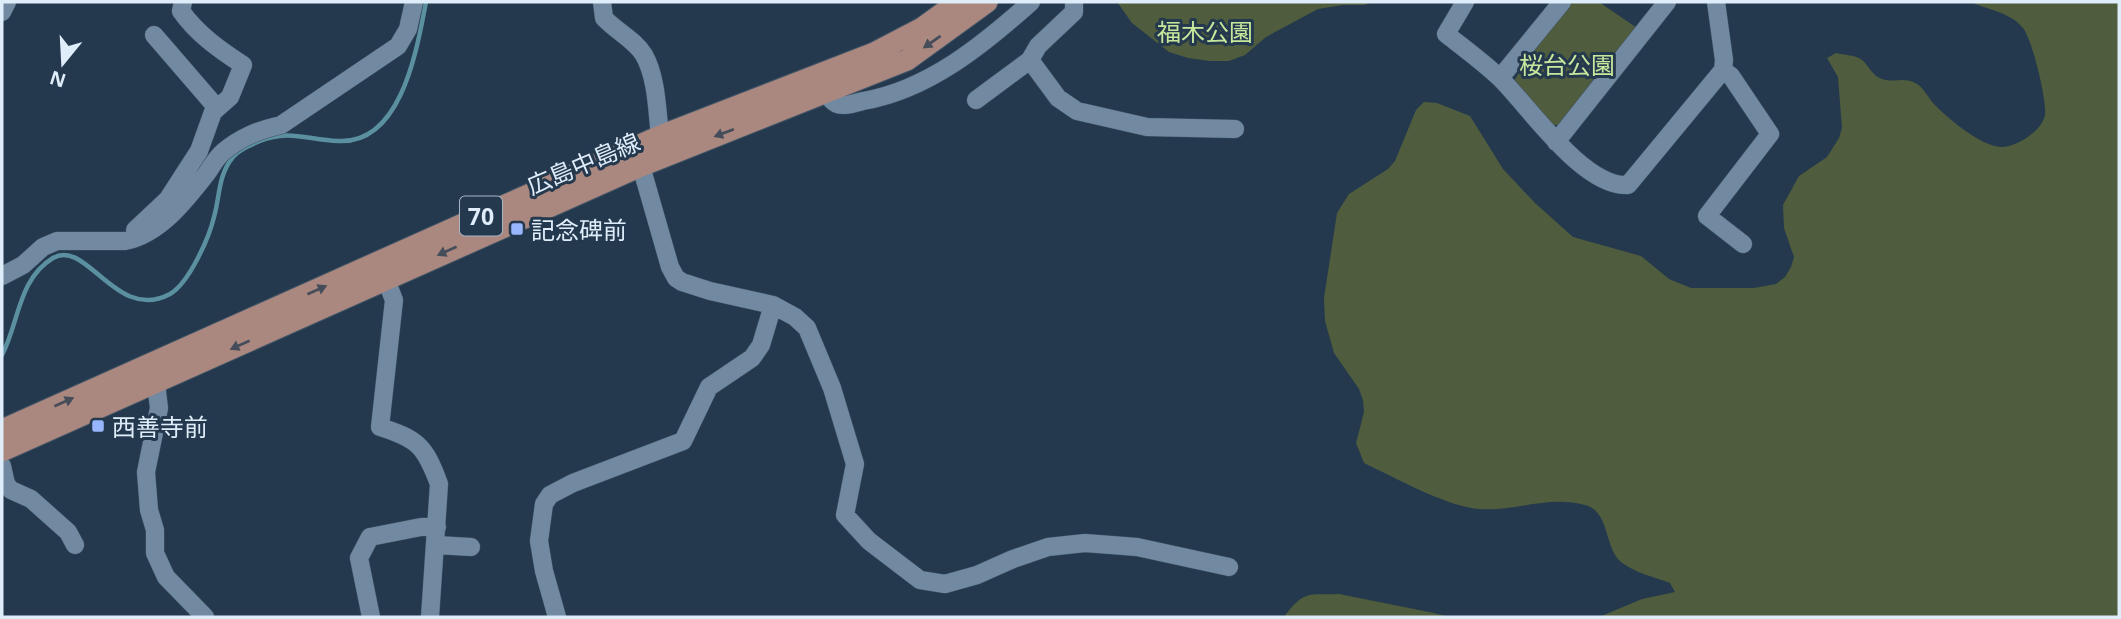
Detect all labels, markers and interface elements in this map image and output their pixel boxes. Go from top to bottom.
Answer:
park label: 福木公園 [1157,15,1253,48]
north arrow [28,28,98,98]
one-way arrow [923,35,941,49]
park label: 桜台公園 [1519,48,1615,81]
text: N [46,64,69,94]
street label: 広島中島線 [521,124,645,202]
one-way arrow [714,128,735,139]
road number: 70 [460,196,502,236]
place label: 記念碑前 [531,213,627,246]
marker: 記念碑前 [509,221,525,237]
one-way arrow [437,245,457,257]
one-way arrow [307,284,327,296]
one-way arrow [230,339,250,351]
one-way arrow [54,396,74,408]
place label: 西善寺前 [112,410,208,443]
marker: 西善寺前 [90,418,106,434]

